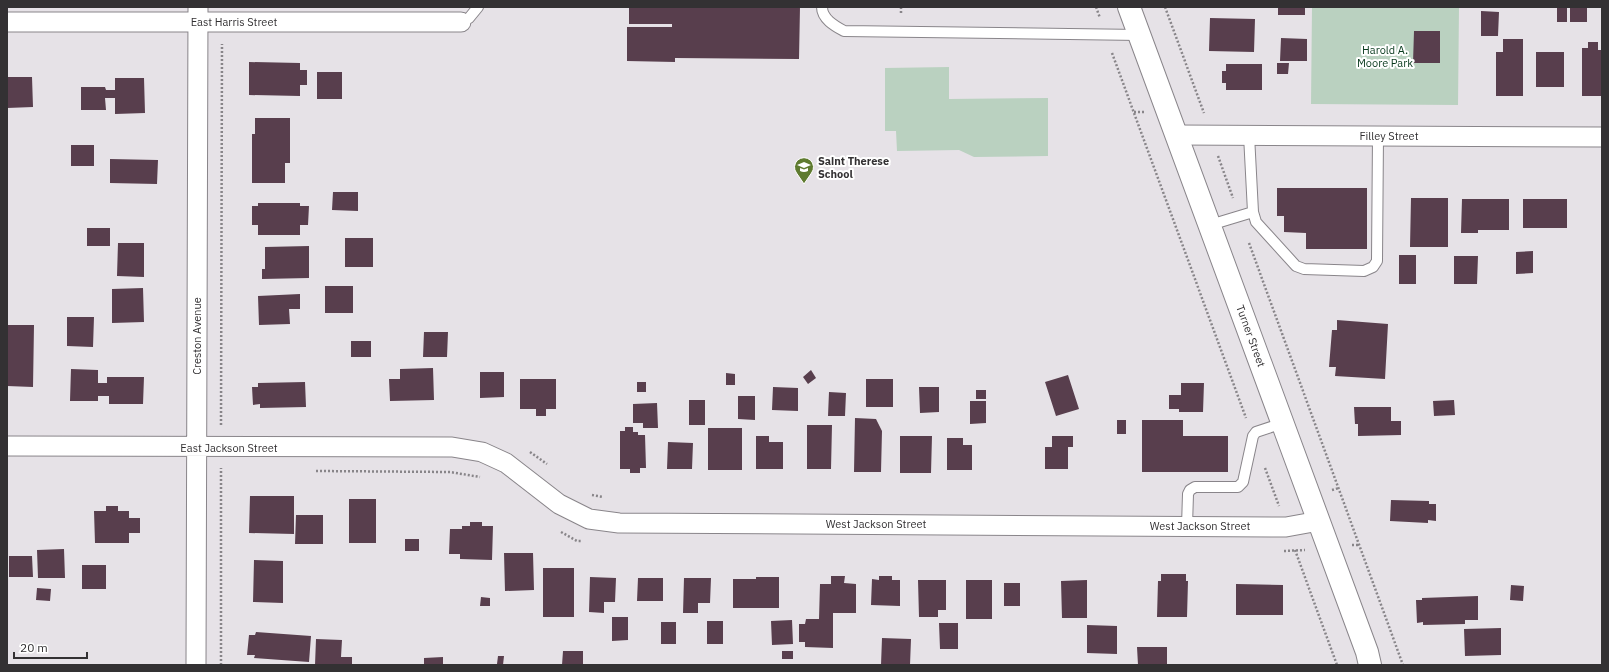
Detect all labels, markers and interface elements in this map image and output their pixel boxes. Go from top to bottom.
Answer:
street label: East Harris Street [191,15,277,29]
park label: Harold A. Moore Park [1357,43,1413,70]
street label: Filley Street [1359,129,1419,143]
place label: Saint Therese School [818,154,889,181]
school or university icon: Saint Therese School [793,156,815,184]
street label: Creston Avenue [190,297,204,375]
street label: Turner Street [1233,303,1269,369]
street label: East Jackson Street [180,441,278,455]
street label: West Jackson Street [826,517,926,531]
street label: West Jackson Street [1150,519,1250,533]
scale bar [14,634,87,660]
text: 20 m [20,640,48,655]

